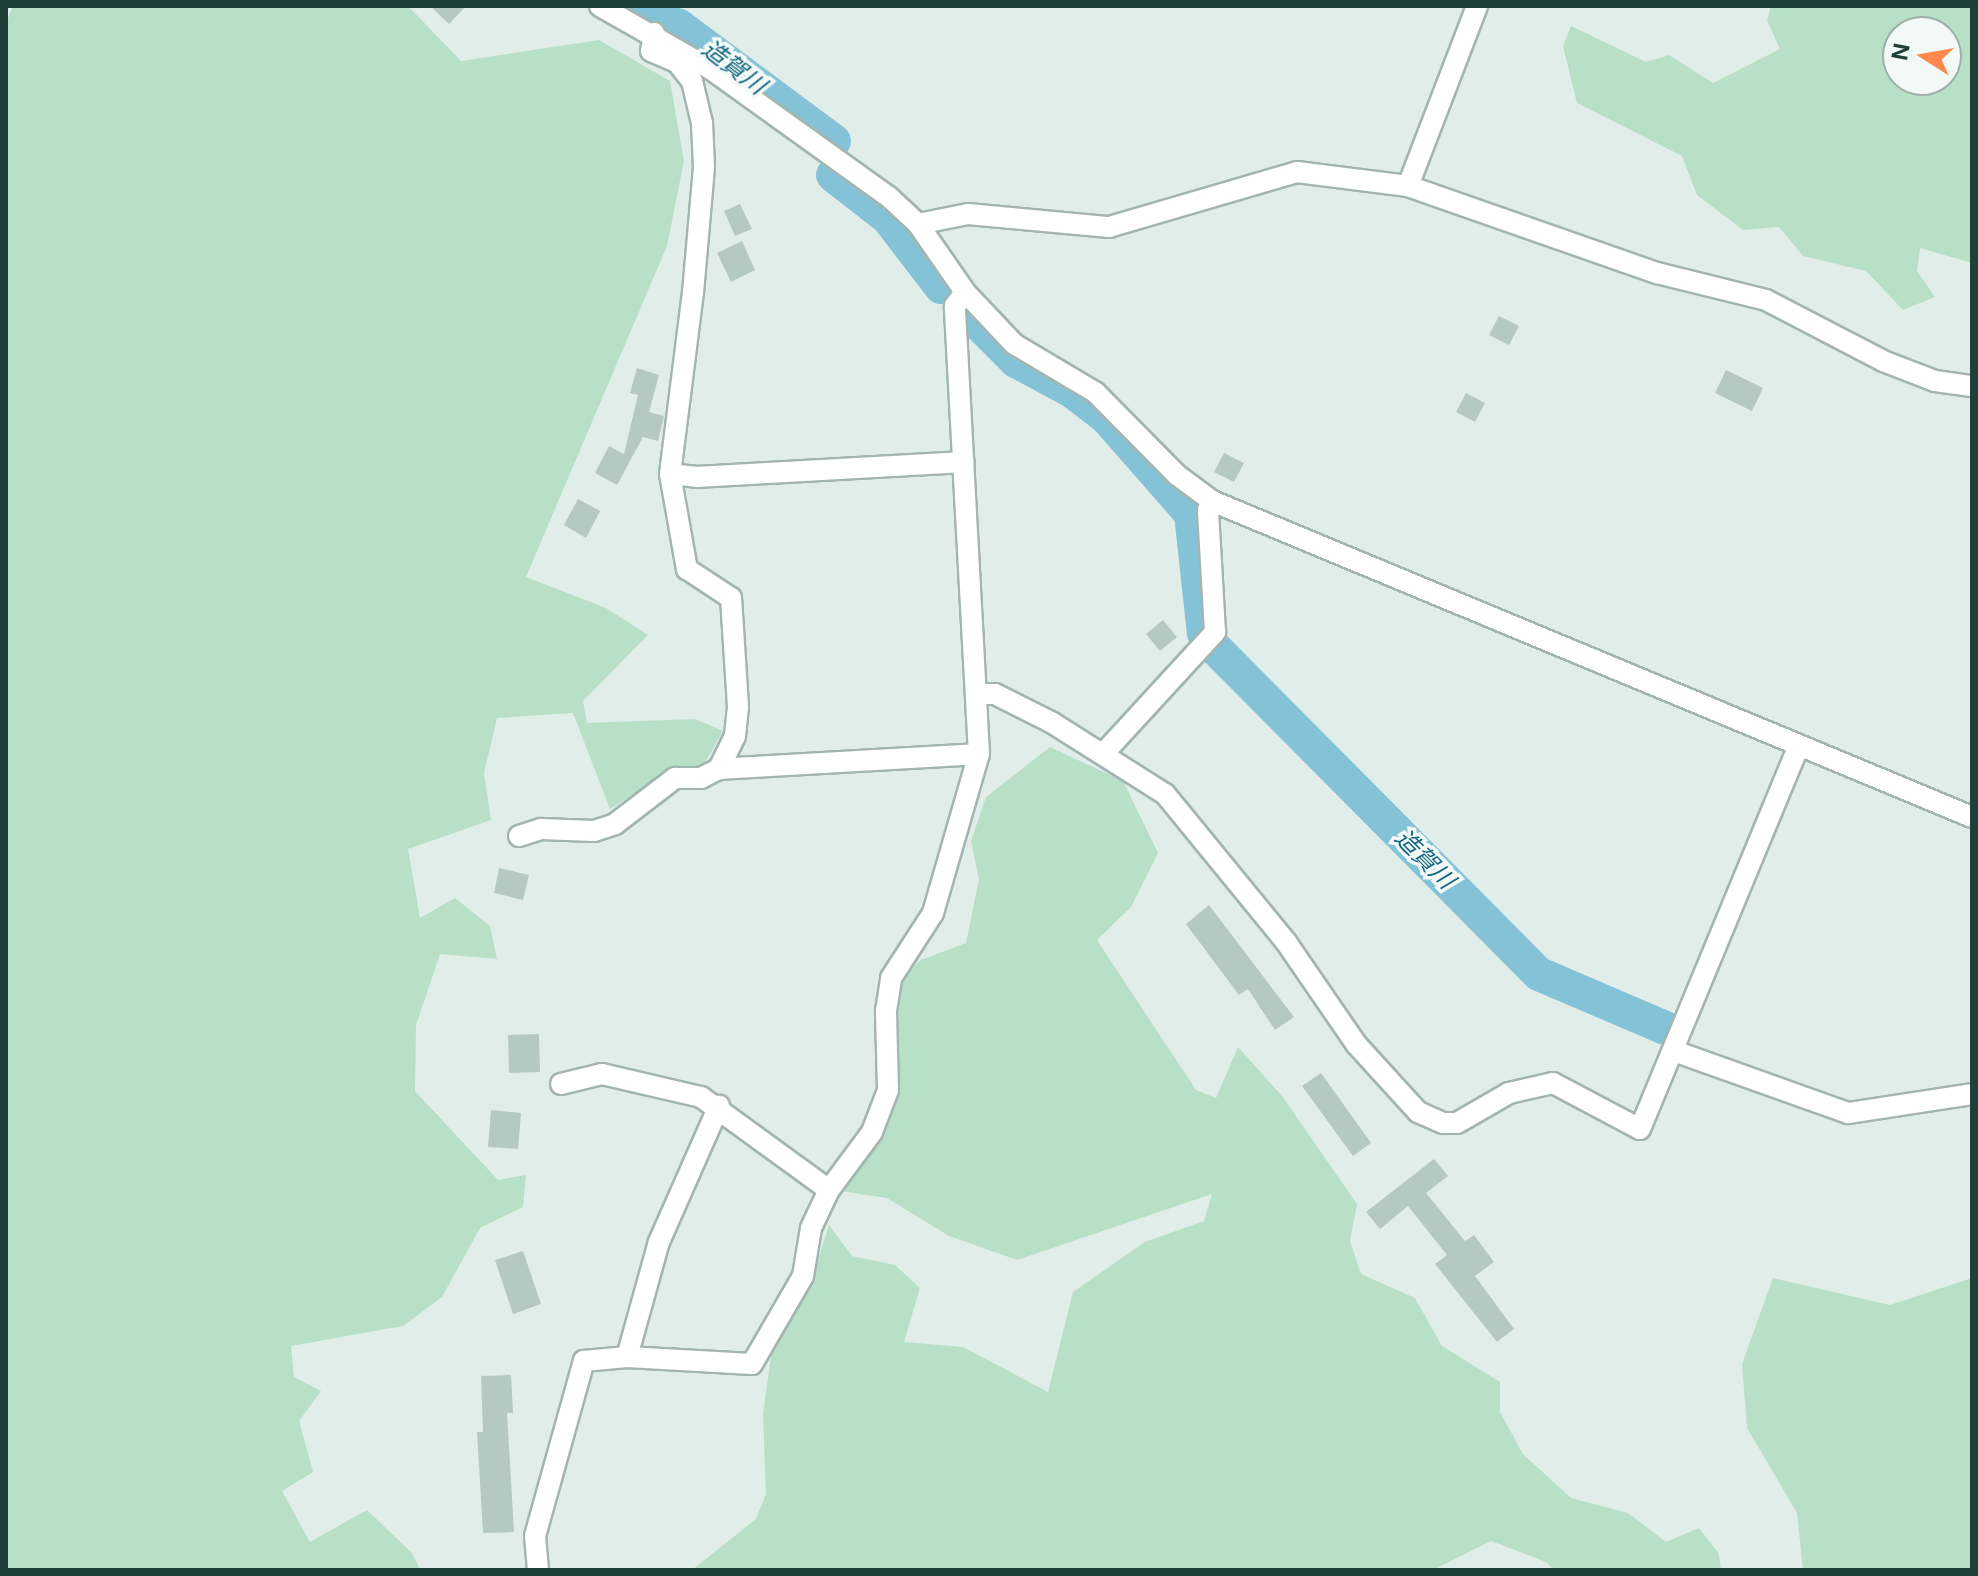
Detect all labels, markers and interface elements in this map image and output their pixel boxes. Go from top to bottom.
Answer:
north arrow [1882,16,1962,96]
water label: 造賀川 [697,34,771,100]
text: N [1886,41,1915,63]
water label: 造賀川 [1389,823,1461,895]

